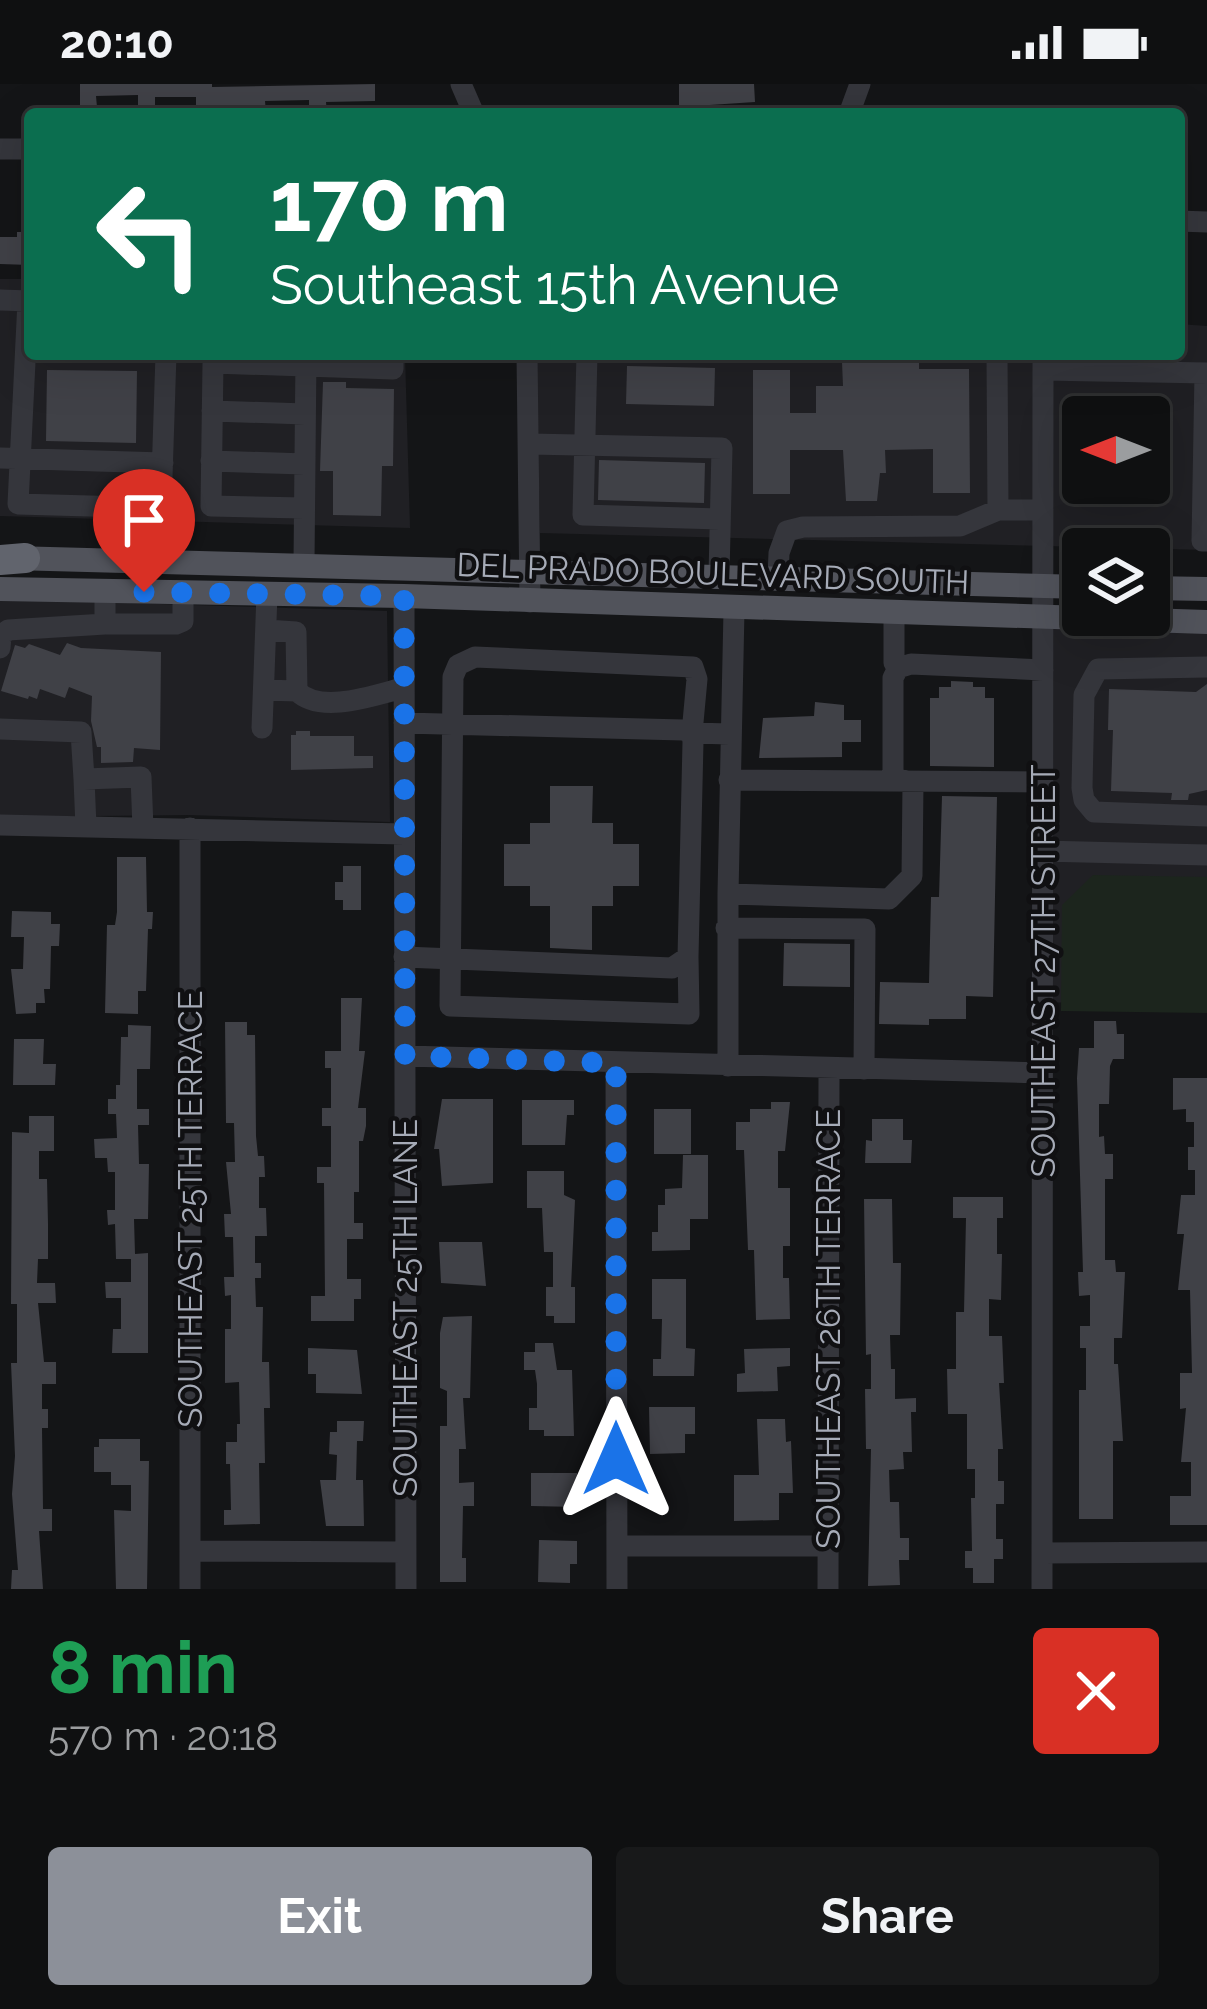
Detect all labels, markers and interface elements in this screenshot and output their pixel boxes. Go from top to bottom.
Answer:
text: 20:10 [60,16,174,69]
text: 170 m [270,152,509,251]
icon: left [72,156,228,312]
text: Southeast 15th Avenue [270,253,839,317]
north arrow [1062,396,1170,504]
map controls [1062,396,1170,636]
pin [93,469,195,592]
icon: arrive [111,487,177,553]
button: layers [1062,528,1170,636]
street label: DEL PRADO BOULEVARD SOUTH [456,545,970,602]
street label: SOUTHEAST 27TH STREET [1024,764,1063,1178]
street label: SOUTHEAST 25TH TERRACE [171,990,210,1428]
street label: SOUTHEAST 26TH TERRACE [809,1109,848,1549]
street label: SOUTHEAST 25TH LANE [386,1119,425,1497]
position arrow [553,1396,679,1522]
text: 8 min [48,1625,238,1710]
button: close [1033,1628,1159,1754]
text: 570 m · 20:18 [48,1713,278,1759]
button: Exit [48,1847,592,1985]
button: Share [616,1847,1159,1985]

